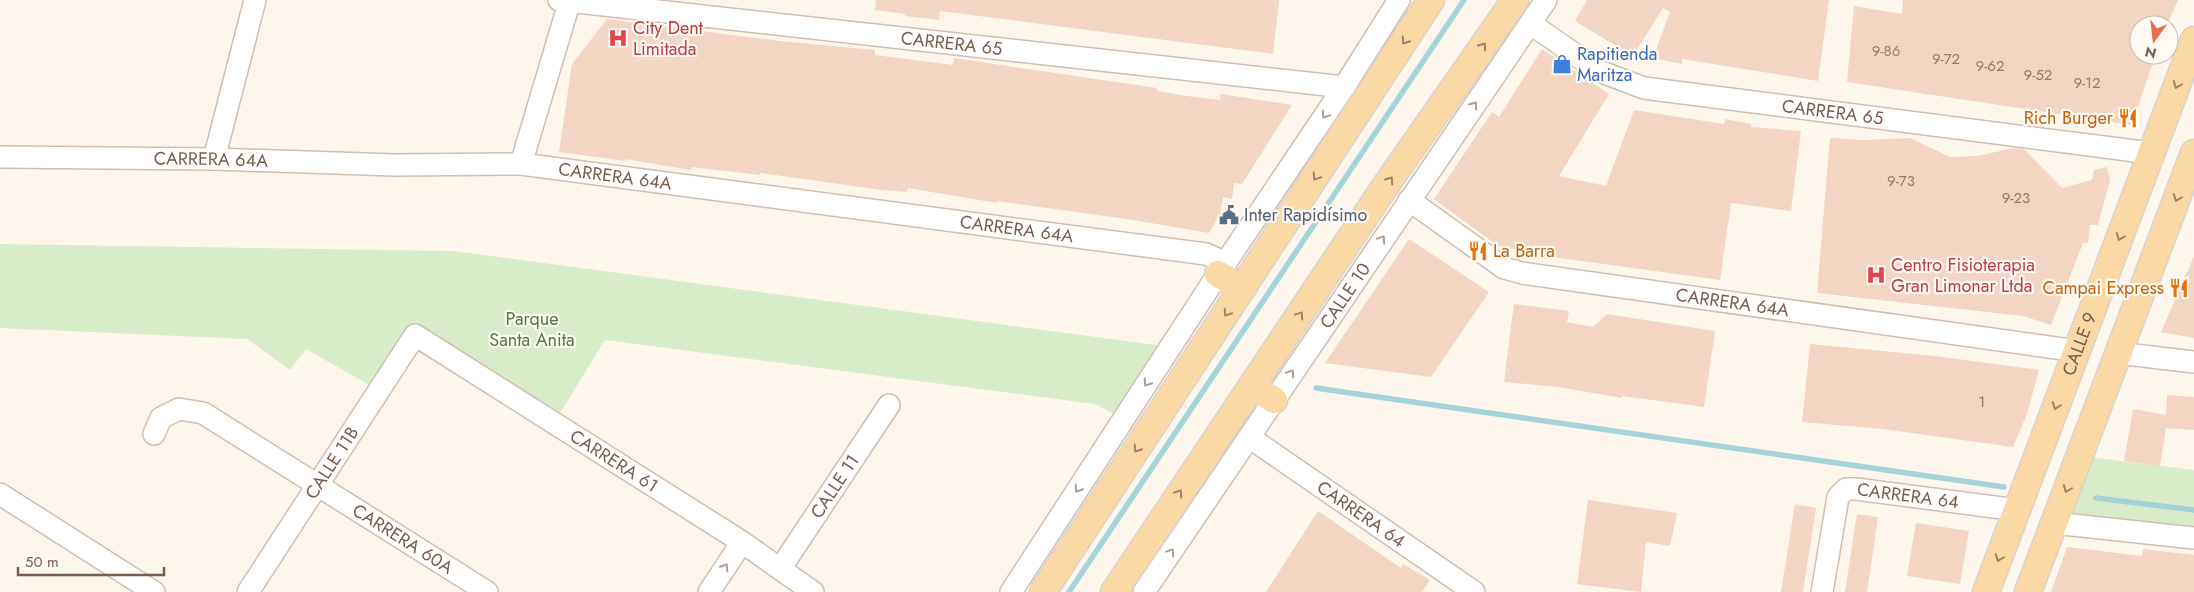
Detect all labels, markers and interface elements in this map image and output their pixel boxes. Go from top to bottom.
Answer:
place label: City Dent Limitada [633,15,704,62]
north arrow [2129,15,2179,65]
street label: CARRERA 65 [899,25,1004,62]
hospital icon: City Dent Limitada [607,27,629,49]
one-way arrow [1401,36,1411,45]
house number: 9-86 [1872,40,1900,62]
place label: Rapitienda Maritza [1577,41,1657,88]
text: N [2143,41,2159,64]
one-way arrow [1477,42,1486,52]
house number: 9-72 [1932,48,1960,70]
shop icon: Rapitienda Maritza [1551,53,1573,75]
house number: 9-62 [1976,55,2004,77]
house number: 9-52 [2024,64,2052,86]
house number: 9-12 [2073,72,2101,94]
one-way arrow [2173,81,2183,89]
street label: CARRERA 65 [1780,93,1885,132]
one-way arrow [1468,101,1477,111]
place label: Rich Burger [2024,105,2114,131]
restaurant icon: Rich Burger [2117,107,2139,129]
one-way arrow [1322,109,1331,119]
street label: CARRERA 64A [154,145,269,174]
street label: CARRERA 64A [557,156,673,197]
house number: 9-73 [1887,170,1915,192]
one-way arrow [1313,171,1322,181]
one-way arrow [1384,176,1393,185]
house number: 9-23 [2002,187,2030,209]
one-way arrow [2173,194,2183,202]
place label: Inter Rapidísimo [1244,202,1368,228]
public building icon: Inter Rapidísimo [1218,204,1240,226]
street label: CARRERA 64A [958,209,1075,249]
one-way arrow [2115,233,2125,241]
one-way arrow [1376,235,1385,244]
place label: La Barra [1493,238,1555,264]
restaurant icon: La Barra [1467,240,1489,262]
place label: Centro Fisioterapia Gran Limonar Ltda [1891,252,2035,299]
street label: CALLE 10 [1313,258,1377,334]
hospital icon: Centro Fisioterapia Gran Limonar Ltda [1865,264,1887,286]
place label: Campai Express [2043,275,2164,301]
restaurant icon: Campai Express [2168,277,2190,299]
street label: CARRERA 64A [1674,282,1791,323]
park label: Parque Santa Anita [489,306,575,353]
one-way arrow [1224,307,1233,317]
street label: CALLE 9 [2056,309,2103,379]
one-way arrow [1294,311,1303,321]
one-way arrow [1285,370,1295,379]
one-way arrow [1144,378,1154,387]
house number: 1 [1979,391,1985,413]
one-way arrow [2052,401,2062,410]
street label: CALLE 11B [299,422,365,504]
street label: CARRERA 61 [565,423,663,499]
one-way arrow [1134,443,1143,452]
street label: CALLE 11 [804,449,865,524]
street label: CARRERA 64 [1311,474,1410,554]
street label: CARRERA 64 [1856,476,1960,515]
one-way arrow [1075,484,1084,493]
one-way arrow [2063,484,2073,493]
one-way arrow [1173,489,1182,499]
street label: CARRERA 60A [347,497,458,580]
scale bar [18,544,164,576]
one-way arrow [1165,548,1174,557]
text: 50 m [25,551,59,573]
one-way arrow [1995,553,2005,562]
one-way arrow [719,563,728,572]

